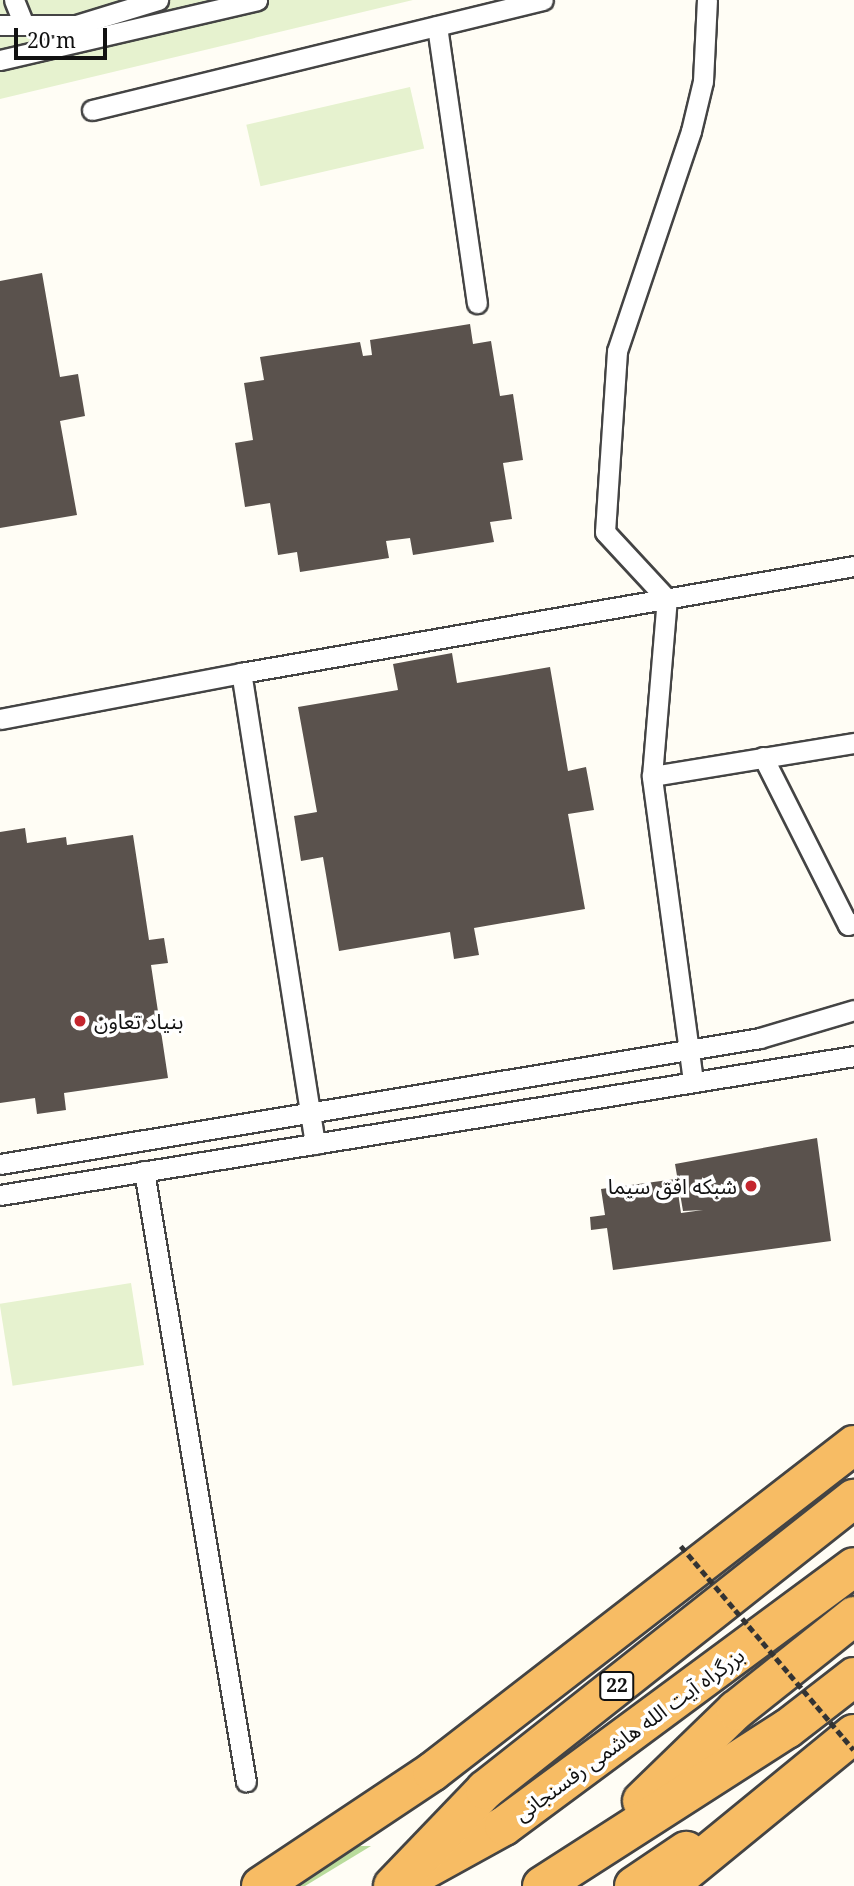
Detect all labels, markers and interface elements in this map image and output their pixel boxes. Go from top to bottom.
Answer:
scale bar [18,14,110,58]
text: 20 m [27,26,76,54]
place label: بنیاد تعاون [94,1008,183,1034]
marker: بنیاد تعاون [72,1013,88,1029]
place label: شبکه افق سیما [608,1173,737,1199]
marker: شبکه افق سیما [743,1178,759,1194]
street label: بزرگراه آیت الله هاشمی رفسنجانی [509,1642,749,1826]
road number: 22 [598,1670,636,1702]

